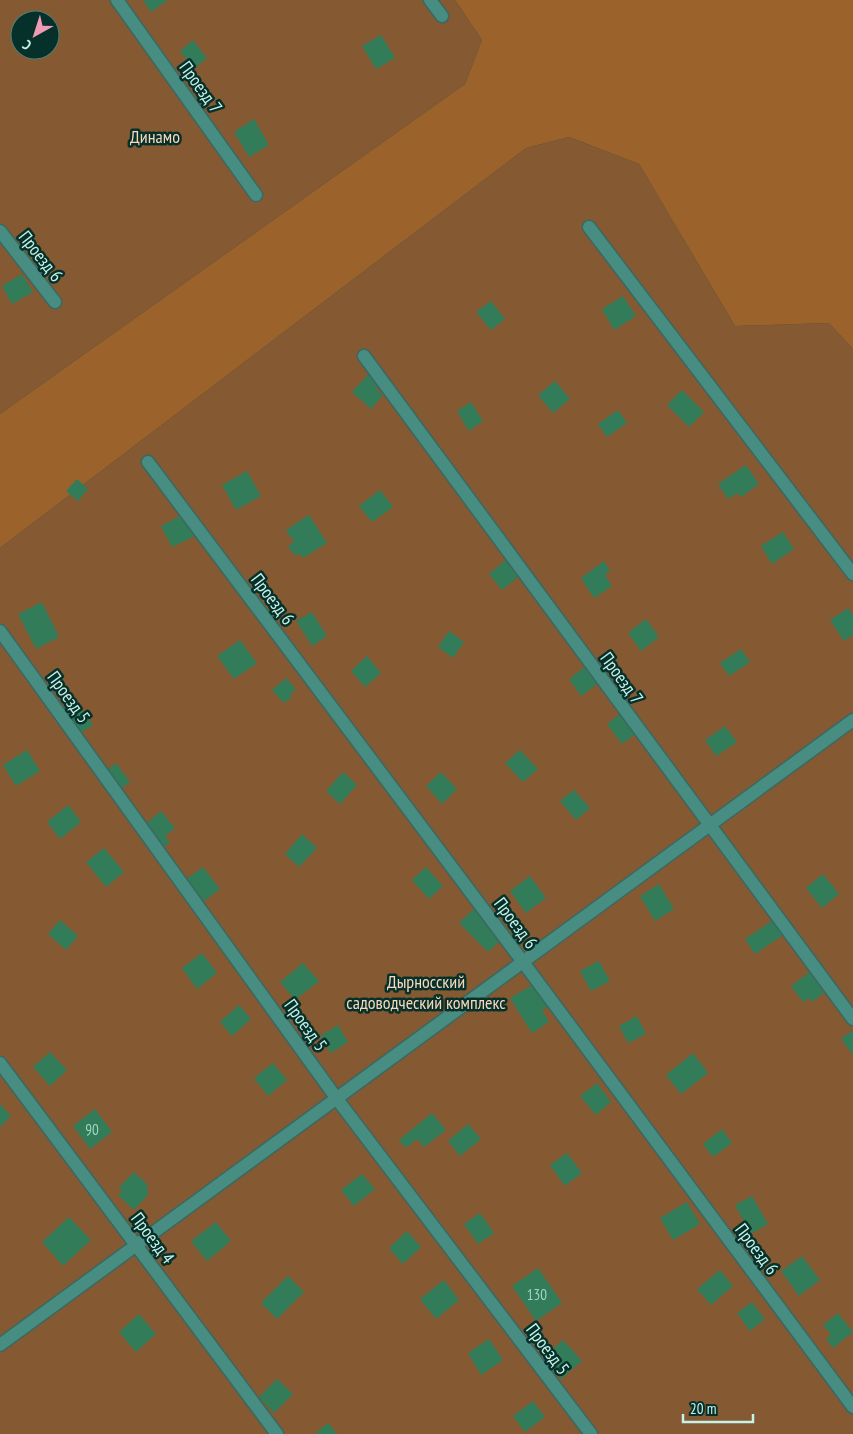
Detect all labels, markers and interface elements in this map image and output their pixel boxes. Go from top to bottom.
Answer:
north arrow [10,10,60,60]
text: С [18,36,35,54]
street label: Проезд 7 [174,57,228,117]
park label: Динамо [130,125,180,148]
street label: Проезд 6 [14,226,68,286]
street label: Проезд 6 [246,569,300,629]
street label: Проезд 7 [595,648,649,708]
street label: Проезд 5 [42,667,96,727]
street label: Проезд 6 [489,893,543,953]
park label: Дырносский садоводческий комплекс [346,970,506,1014]
street label: Проезд 5 [279,995,333,1055]
house number: 90 [85,1120,99,1139]
street label: Проезд 4 [126,1208,180,1268]
street label: Проезд 6 [730,1219,784,1279]
house number: 130 [527,1285,547,1304]
street label: Проезд 5 [521,1319,575,1379]
scale bar [683,1392,753,1424]
text: 20 m [690,1399,716,1418]

